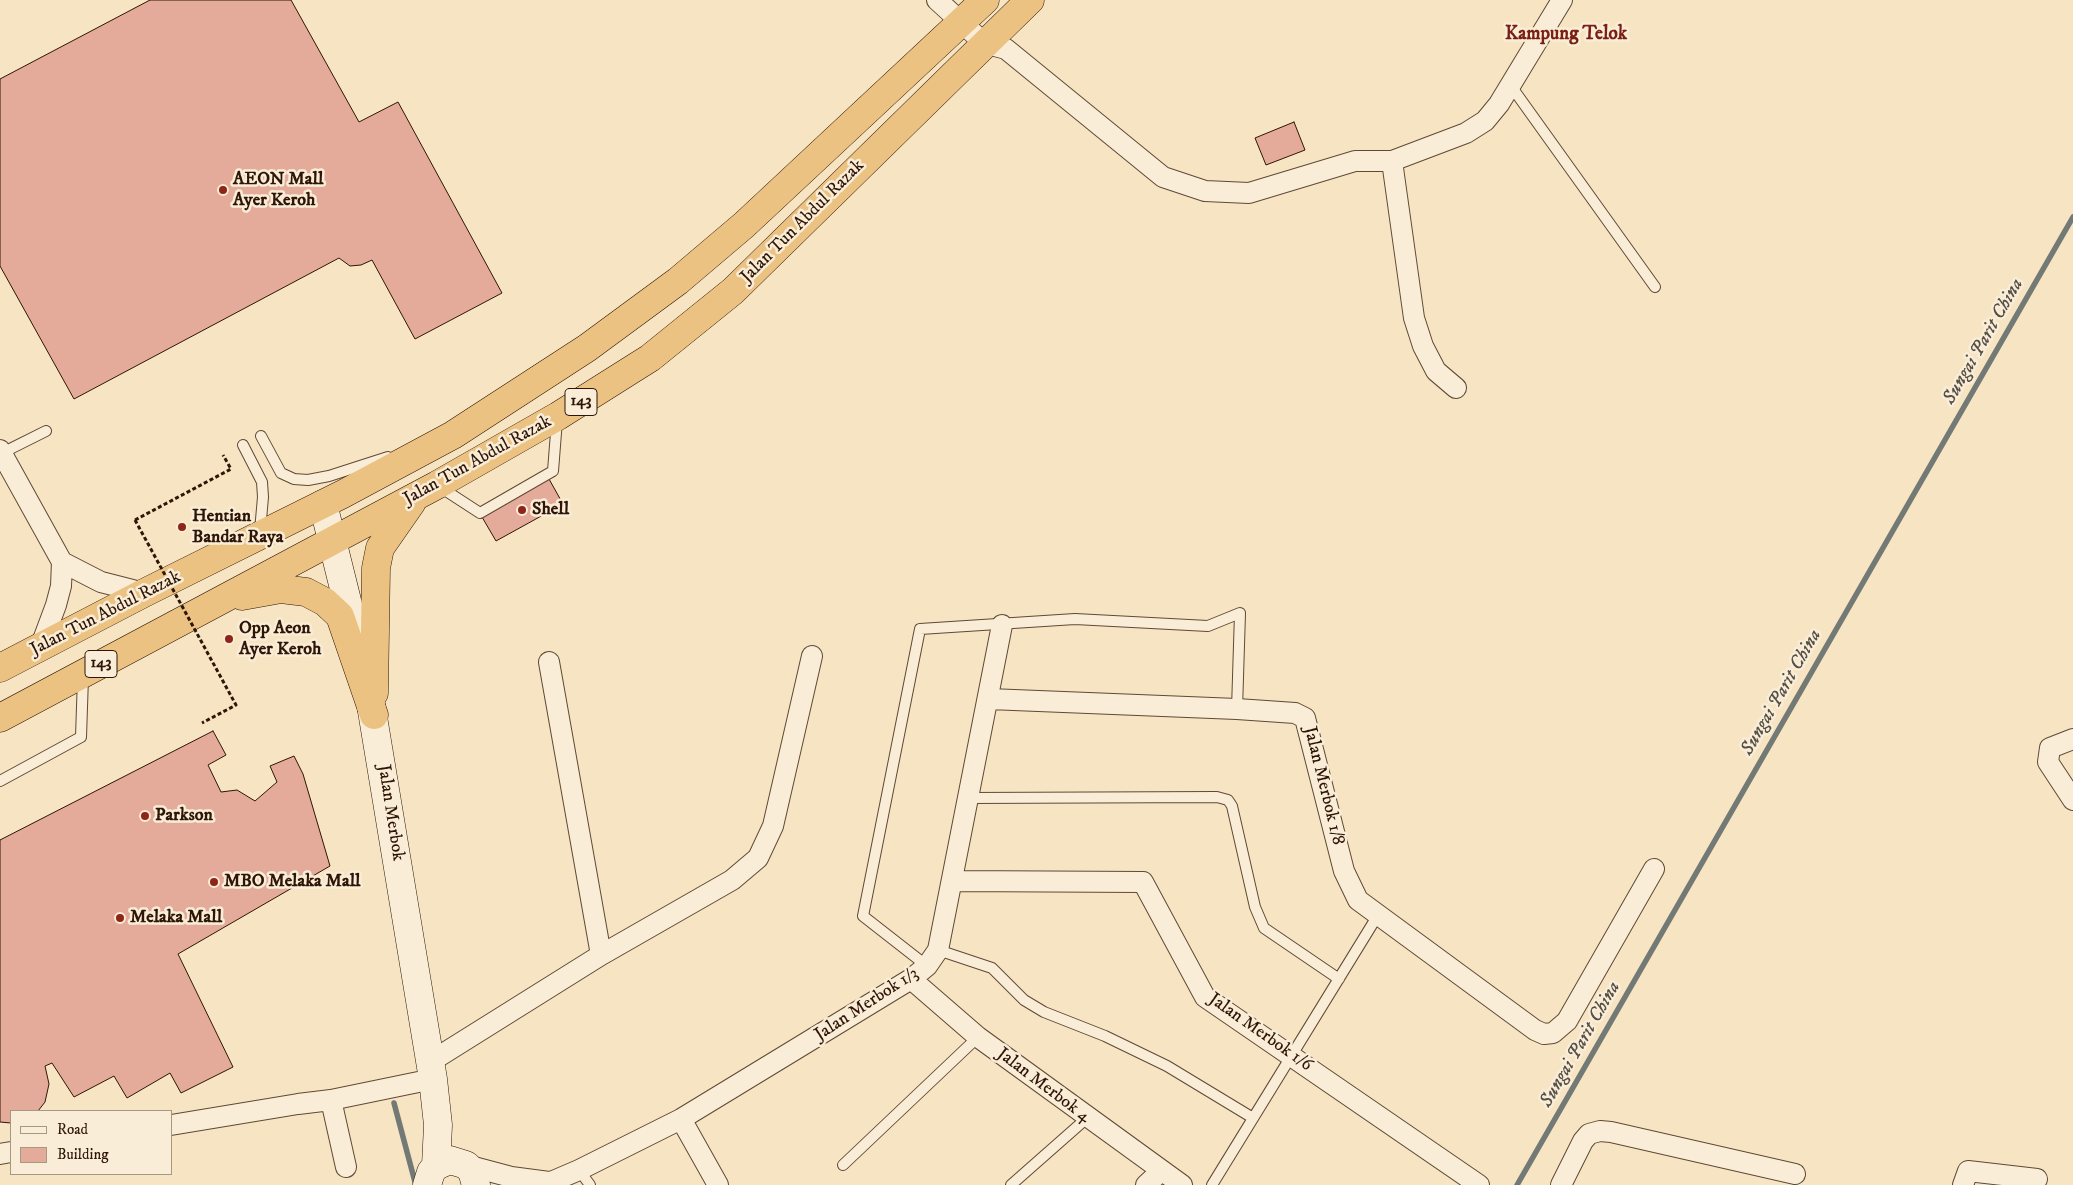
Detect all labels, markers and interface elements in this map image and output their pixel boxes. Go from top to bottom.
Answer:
district label: Kampung Telok [1505,24,1627,46]
street label: Jalan Tun Abdul Razak [737,156,869,288]
place label: AEON Mall Ayer Keroh [233,169,323,212]
marker: AEON Mall Ayer Keroh [217,184,229,196]
water label: Sungai Parit China [1939,275,2029,409]
road number: 143 [565,388,597,416]
street label: Jalan Tun Abdul Razak [400,411,556,511]
place label: Shell [532,499,569,521]
marker: Shell [516,504,528,516]
place label: Hentian Bandar Raya [192,506,283,548]
marker: Hentian Bandar Raya [176,521,188,533]
street label: Jalan Tun Abdul Razak [27,567,185,661]
place label: Opp Aeon Ayer Keroh [239,618,321,660]
water label: Sungai Parit China [1737,626,1827,760]
marker: Opp Aeon Ayer Keroh [223,633,235,645]
road number: 143 [85,651,117,678]
street label: Jalan Merbok 1/8 [1298,724,1348,848]
street label: Jalan Merbok [372,763,408,863]
place label: Parkson [155,805,213,827]
marker: Parkson [139,810,151,822]
place label: MBO Melaka Mall [224,871,360,893]
marker: MBO Melaka Mall [208,876,220,888]
place label: Melaka Mall [130,907,222,929]
marker: Melaka Mall [114,912,126,924]
street label: Jalan Merbok 1/3 [811,963,923,1047]
water label: Sungai Parit China [1536,978,1626,1112]
street label: Jalan Merbok 1/6 [1204,989,1316,1077]
street label: Jalan Merbok 4 [992,1044,1094,1128]
legend [10,1110,172,1175]
text: Road [57,1120,88,1139]
text: Building [57,1145,109,1164]

